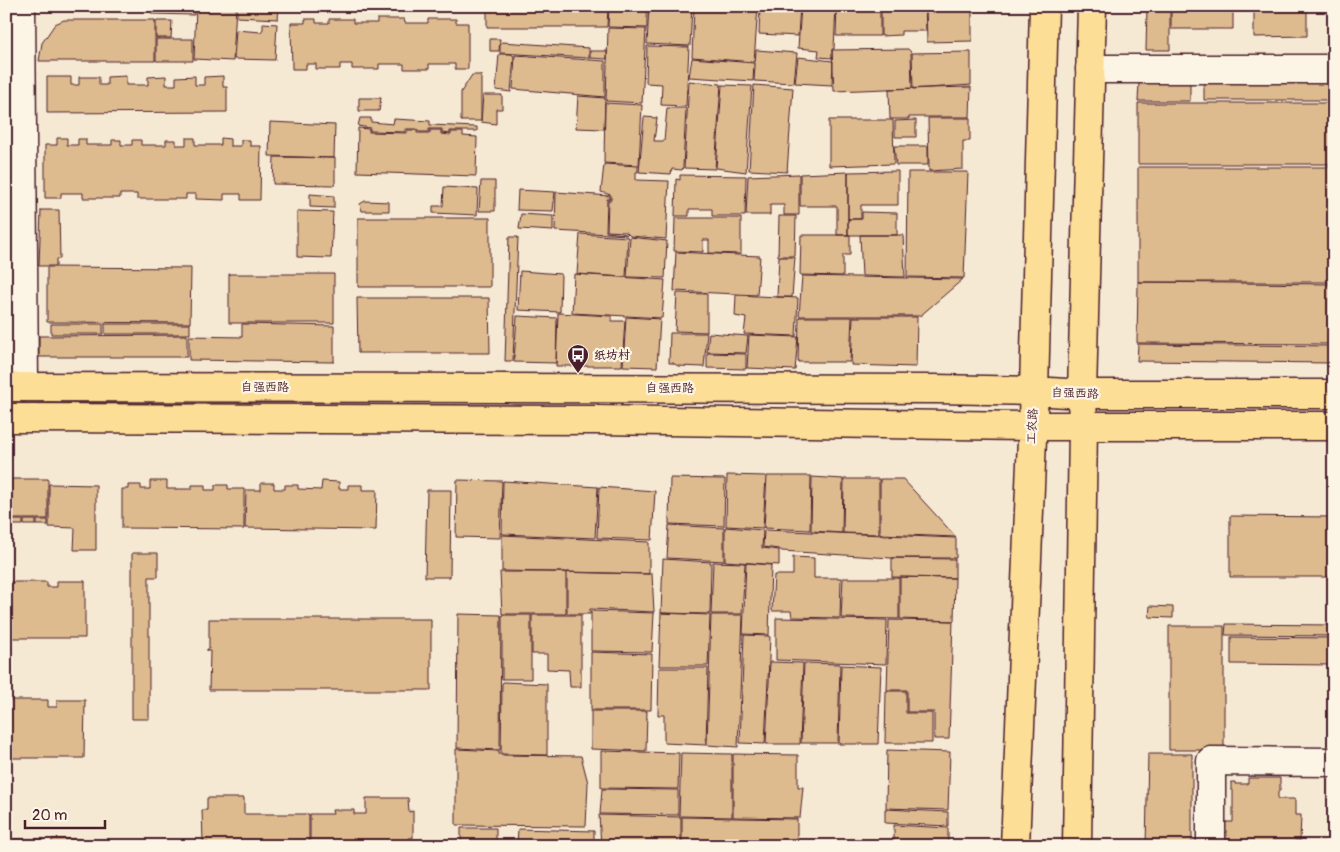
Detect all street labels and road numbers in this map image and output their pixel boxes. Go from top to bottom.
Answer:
street label: 自强西路 [241,380,289,395]
street label: 自强西路 [646,381,694,396]
street label: 自强西路 [1051,385,1099,402]
street label: 工农路 [1024,408,1041,444]

